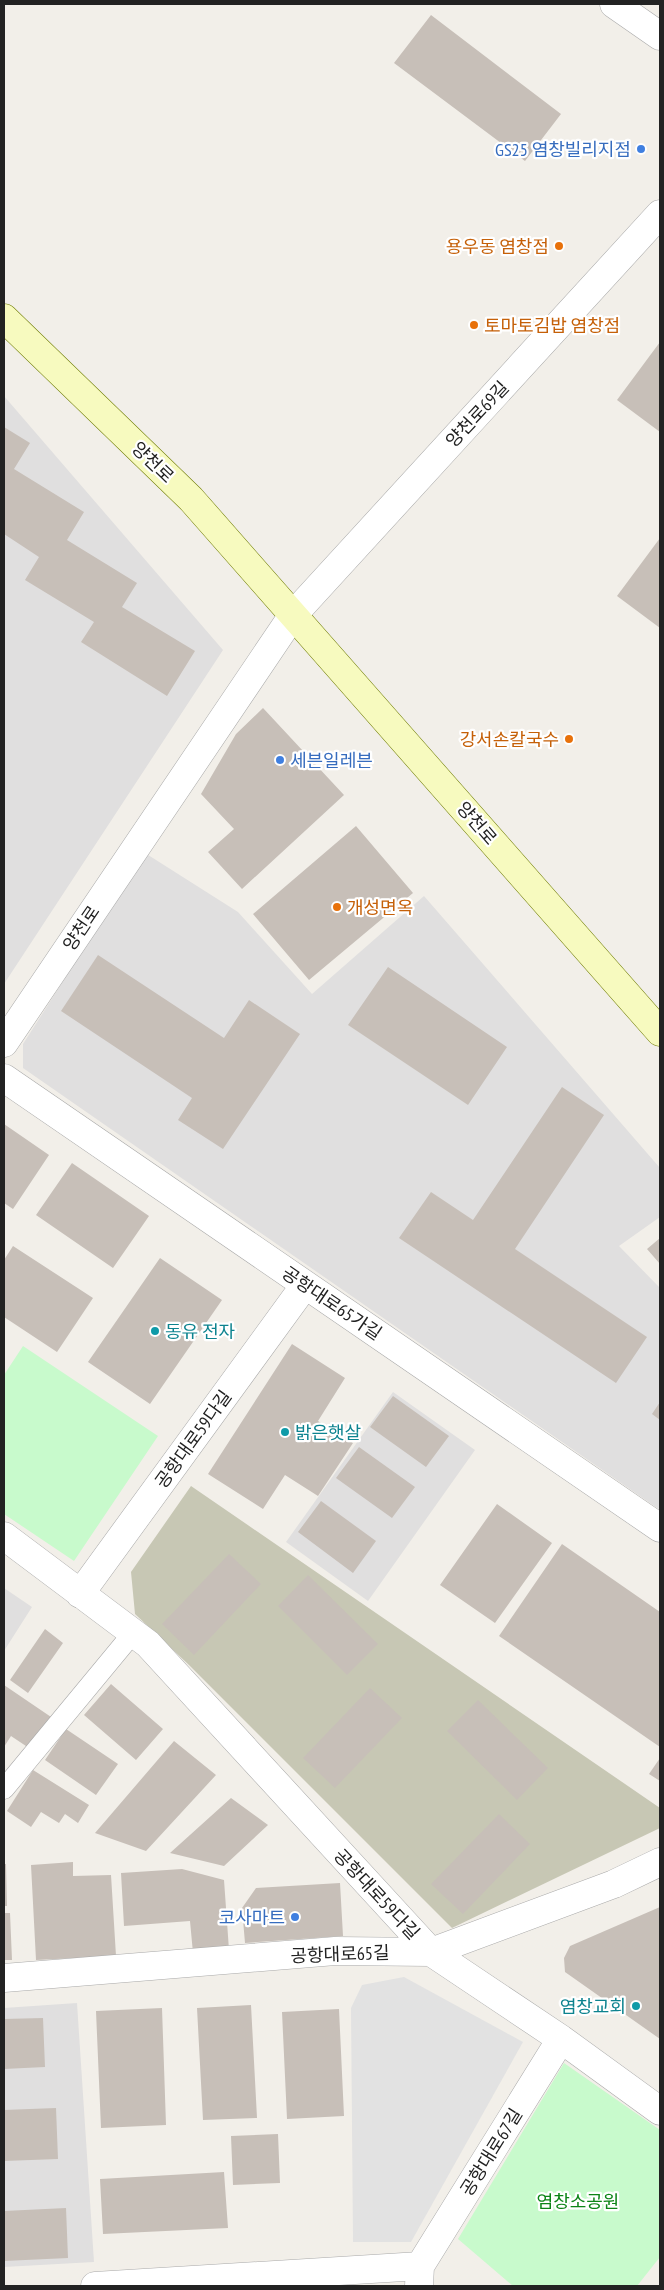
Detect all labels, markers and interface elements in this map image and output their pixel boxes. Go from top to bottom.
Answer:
place label: GS25 염창빌리지점 [495,138,631,161]
marker: GS25 염창빌리지점 [635,143,647,155]
place label: 용우동 염창점 [446,235,549,258]
marker: 용우동 염창점 [553,240,565,252]
place label: 토마토김밥 염창점 [484,314,620,337]
marker: 토마토김밥 염창점 [468,319,480,331]
street label: 양천로69길 [440,376,514,452]
street label: 양천로 [127,436,179,488]
place label: 강서손칼국수 [460,728,559,751]
marker: 강서손칼국수 [563,733,575,745]
place label: 세븐일레븐 [290,749,373,772]
marker: 세븐일레븐 [274,754,286,766]
street label: 양천로 [452,797,502,849]
place label: 개성면옥 [347,896,413,919]
street label: 양천로 [58,901,104,955]
marker: 개성면옥 [331,901,343,913]
street label: 공항대로65가길 [278,1261,386,1345]
place label: 동유 전자 [165,1320,235,1343]
marker: 동유 전자 [149,1325,161,1337]
street label: 공항대로59다길 [150,1385,236,1493]
place label: 밝은햇살 [295,1421,361,1444]
marker: 밝은햇살 [279,1426,291,1438]
street label: 공항대로59다길 [329,1844,425,1944]
place label: 코사마트 [219,1906,285,1929]
marker: 코사마트 [289,1911,301,1923]
street label: 공항대로65길 [290,1941,390,1967]
place label: 염창교회 [560,1995,626,2018]
marker: 염창교회 [630,2000,642,2012]
street label: 공항대로67길 [455,2104,527,2200]
park label: 염창소공원 [537,2190,619,2213]

